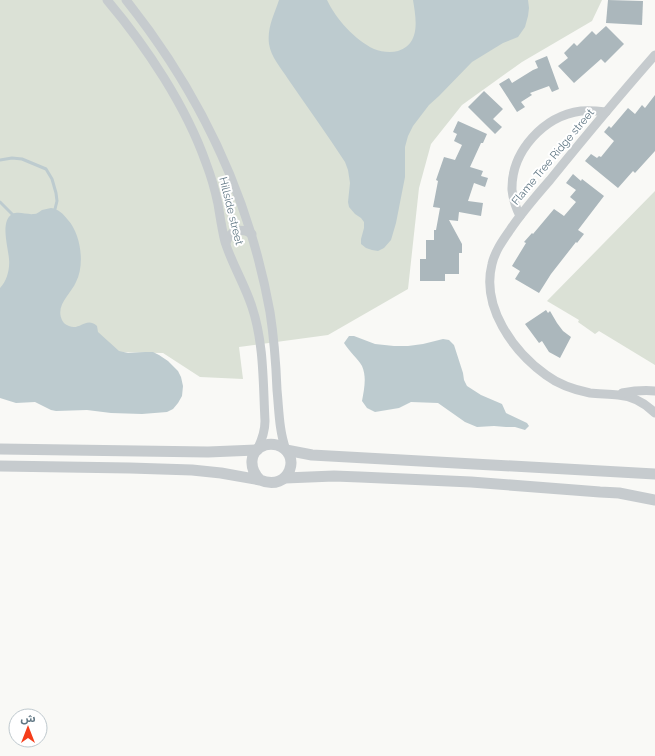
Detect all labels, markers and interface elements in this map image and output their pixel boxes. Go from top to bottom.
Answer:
street label: Flame Tree Ridge street [509,106,597,208]
street label: Hillside street [216,176,246,247]
north arrow [8,708,48,748]
text: ش [20,712,36,725]

